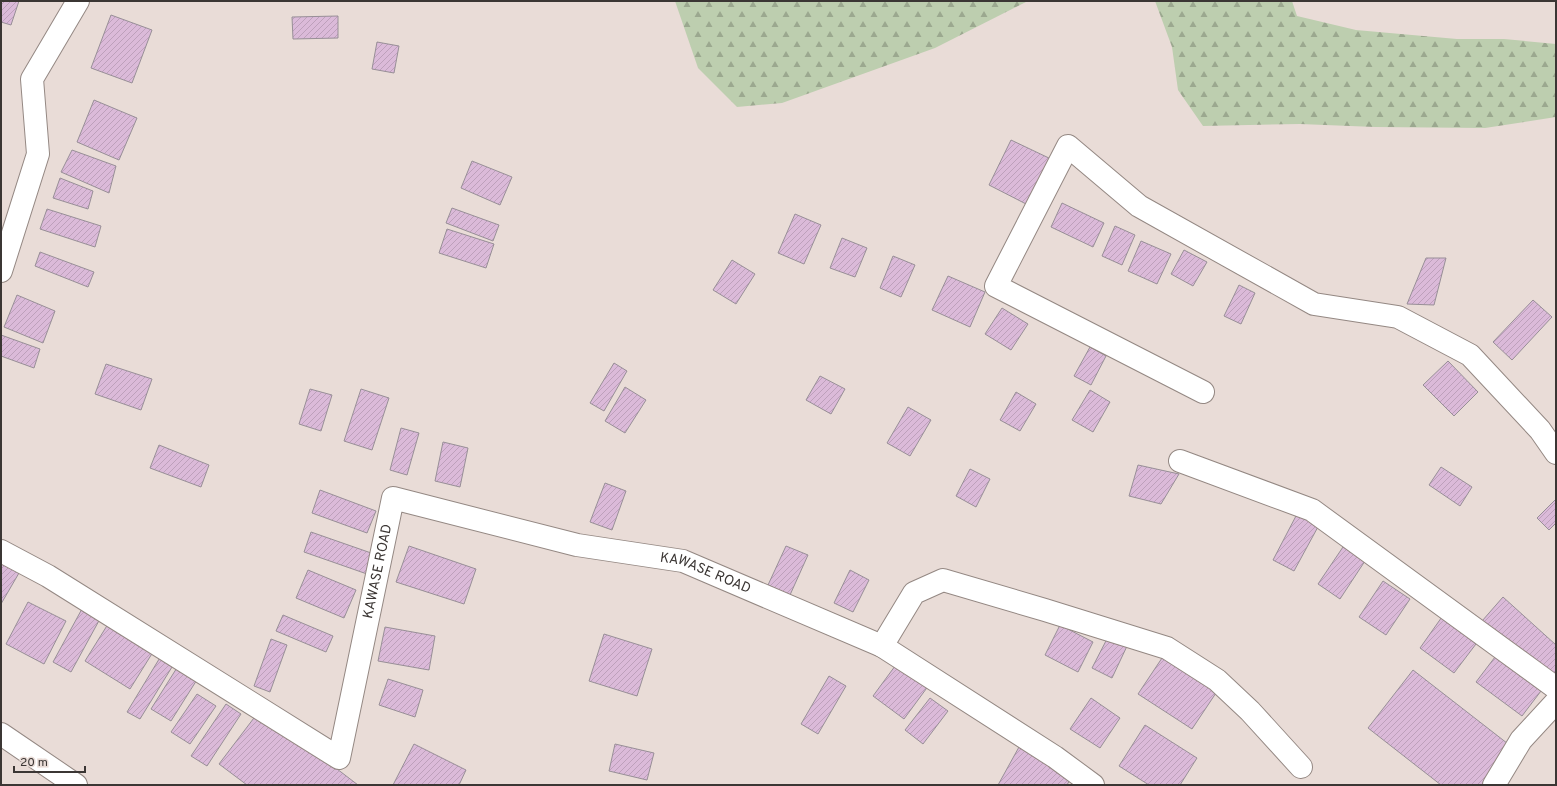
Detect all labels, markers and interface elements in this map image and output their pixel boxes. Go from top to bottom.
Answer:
street label: KAWASE ROAD [360,523,396,620]
street label: KAWASE ROAD [659,549,753,597]
scale bar [14,748,85,774]
text: 20 m [20,755,48,771]

